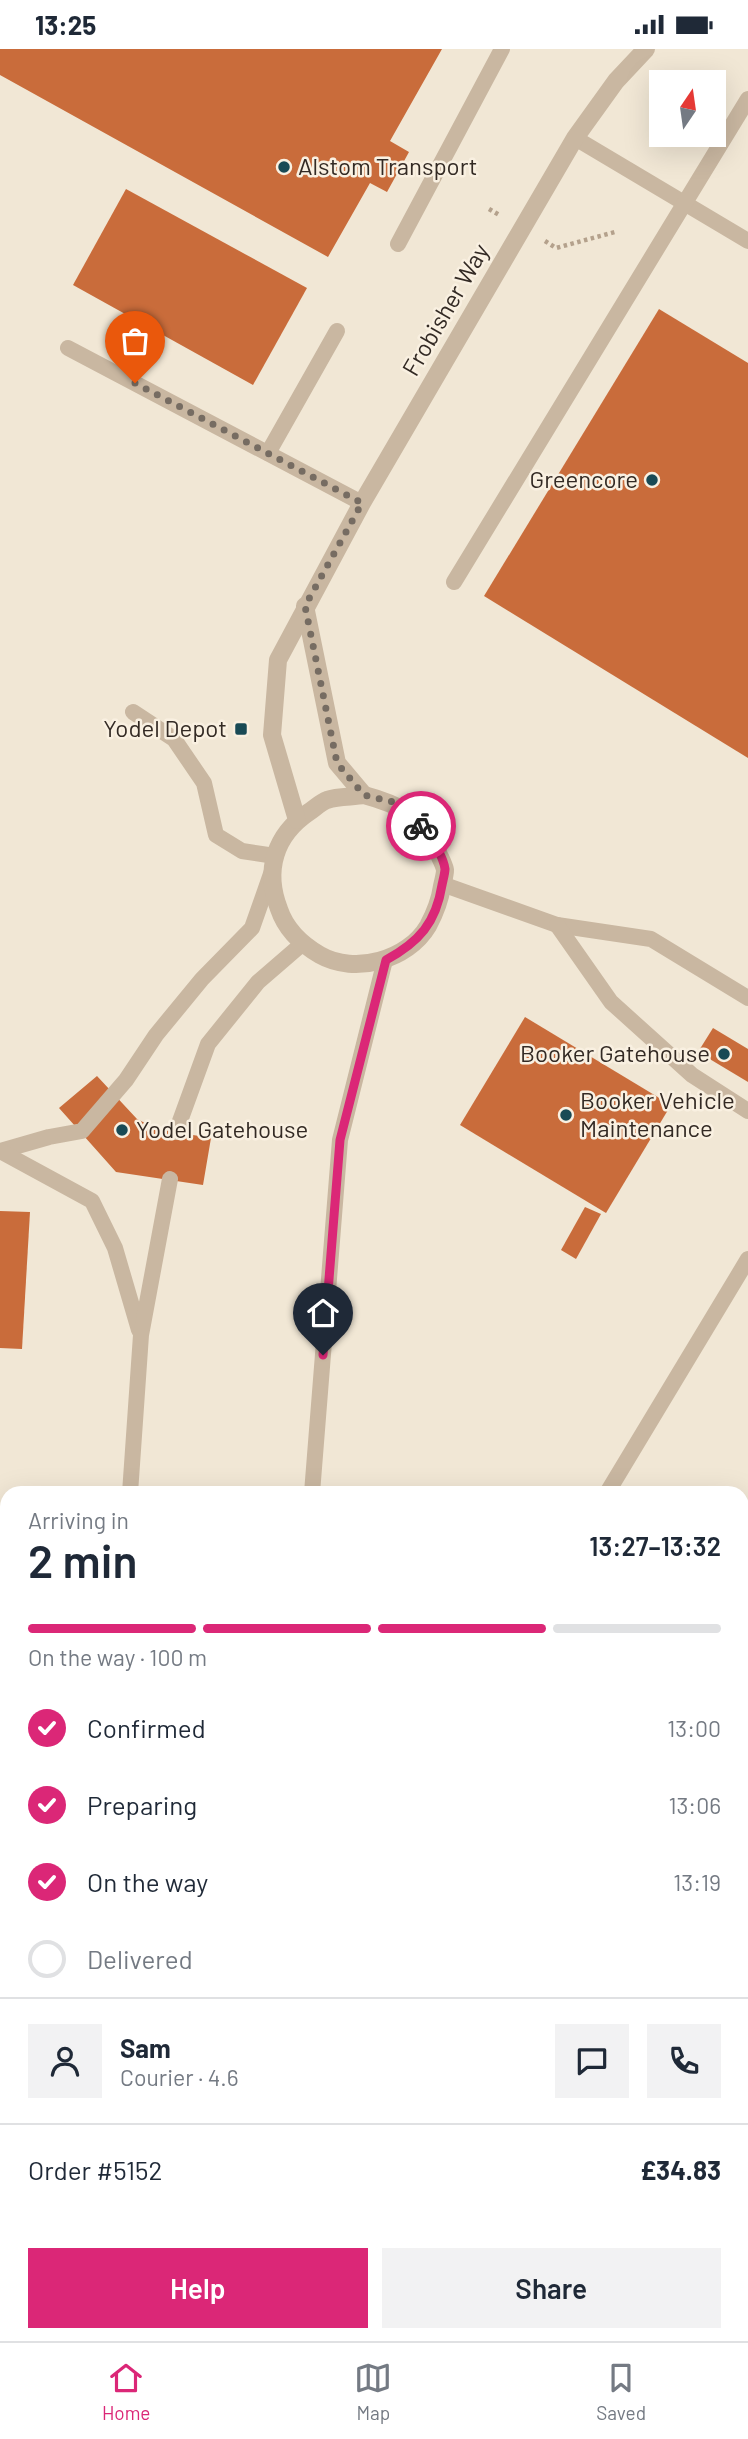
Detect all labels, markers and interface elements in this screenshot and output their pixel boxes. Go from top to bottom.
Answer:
text: 13:25 [35,9,96,40]
north arrow [649,70,726,147]
map controls [649,70,726,147]
place label: Alstom Transport [298,151,478,180]
marker: Alstom Transport [276,159,292,175]
street label: Frobisher Way [395,238,494,381]
pin [105,311,165,383]
icon: bag [116,322,154,360]
place label: Greencore [529,464,638,493]
marker: Greencore [644,472,660,488]
place label: Yodel Depot [103,713,227,742]
marker: Yodel Depot [233,721,249,737]
courier [386,791,456,861]
icon: bike [402,807,440,845]
place label: Booker Gatehouse [520,1038,710,1067]
marker: Booker Gatehouse [716,1046,732,1062]
place label: Booker Vehicle Maintenance [580,1085,735,1142]
marker: Booker Vehicle Maintenance [558,1107,574,1123]
place label: Yodel Gatehouse [136,1114,308,1143]
marker: Yodel Gatehouse [114,1122,130,1138]
pin [293,1283,353,1355]
icon: home [304,1294,342,1332]
text: Arriving in [28,1506,129,1534]
text: 13:27–13:32 [589,1530,721,1561]
text: 2 min [28,1532,137,1587]
text: On the way · 100 m [28,1643,207,1671]
icon: check [28,1709,66,1747]
text: Confirmed [87,1712,206,1743]
text: 13:00 [667,1714,721,1742]
icon: check [28,1786,66,1824]
text: Preparing [87,1789,197,1820]
text: 13:06 [668,1791,721,1819]
icon: check [28,1863,66,1901]
text: On the way [87,1866,208,1897]
text: 13:19 [673,1868,721,1896]
text: Delivered [87,1943,193,1974]
button: person [28,2024,102,2098]
button: chat [555,2024,629,2098]
button: phone [647,2024,721,2098]
text: Sam [120,2032,171,2063]
text: Courier · 4.6 [120,2063,239,2091]
text: Order #5152 [28,2154,162,2185]
text: £34.83 [640,2154,721,2185]
button: Help [28,2248,368,2328]
button: Share [382,2248,721,2328]
tab: Home [102,2359,150,2424]
tab: Map [354,2359,392,2424]
tab: Saved [596,2359,646,2424]

